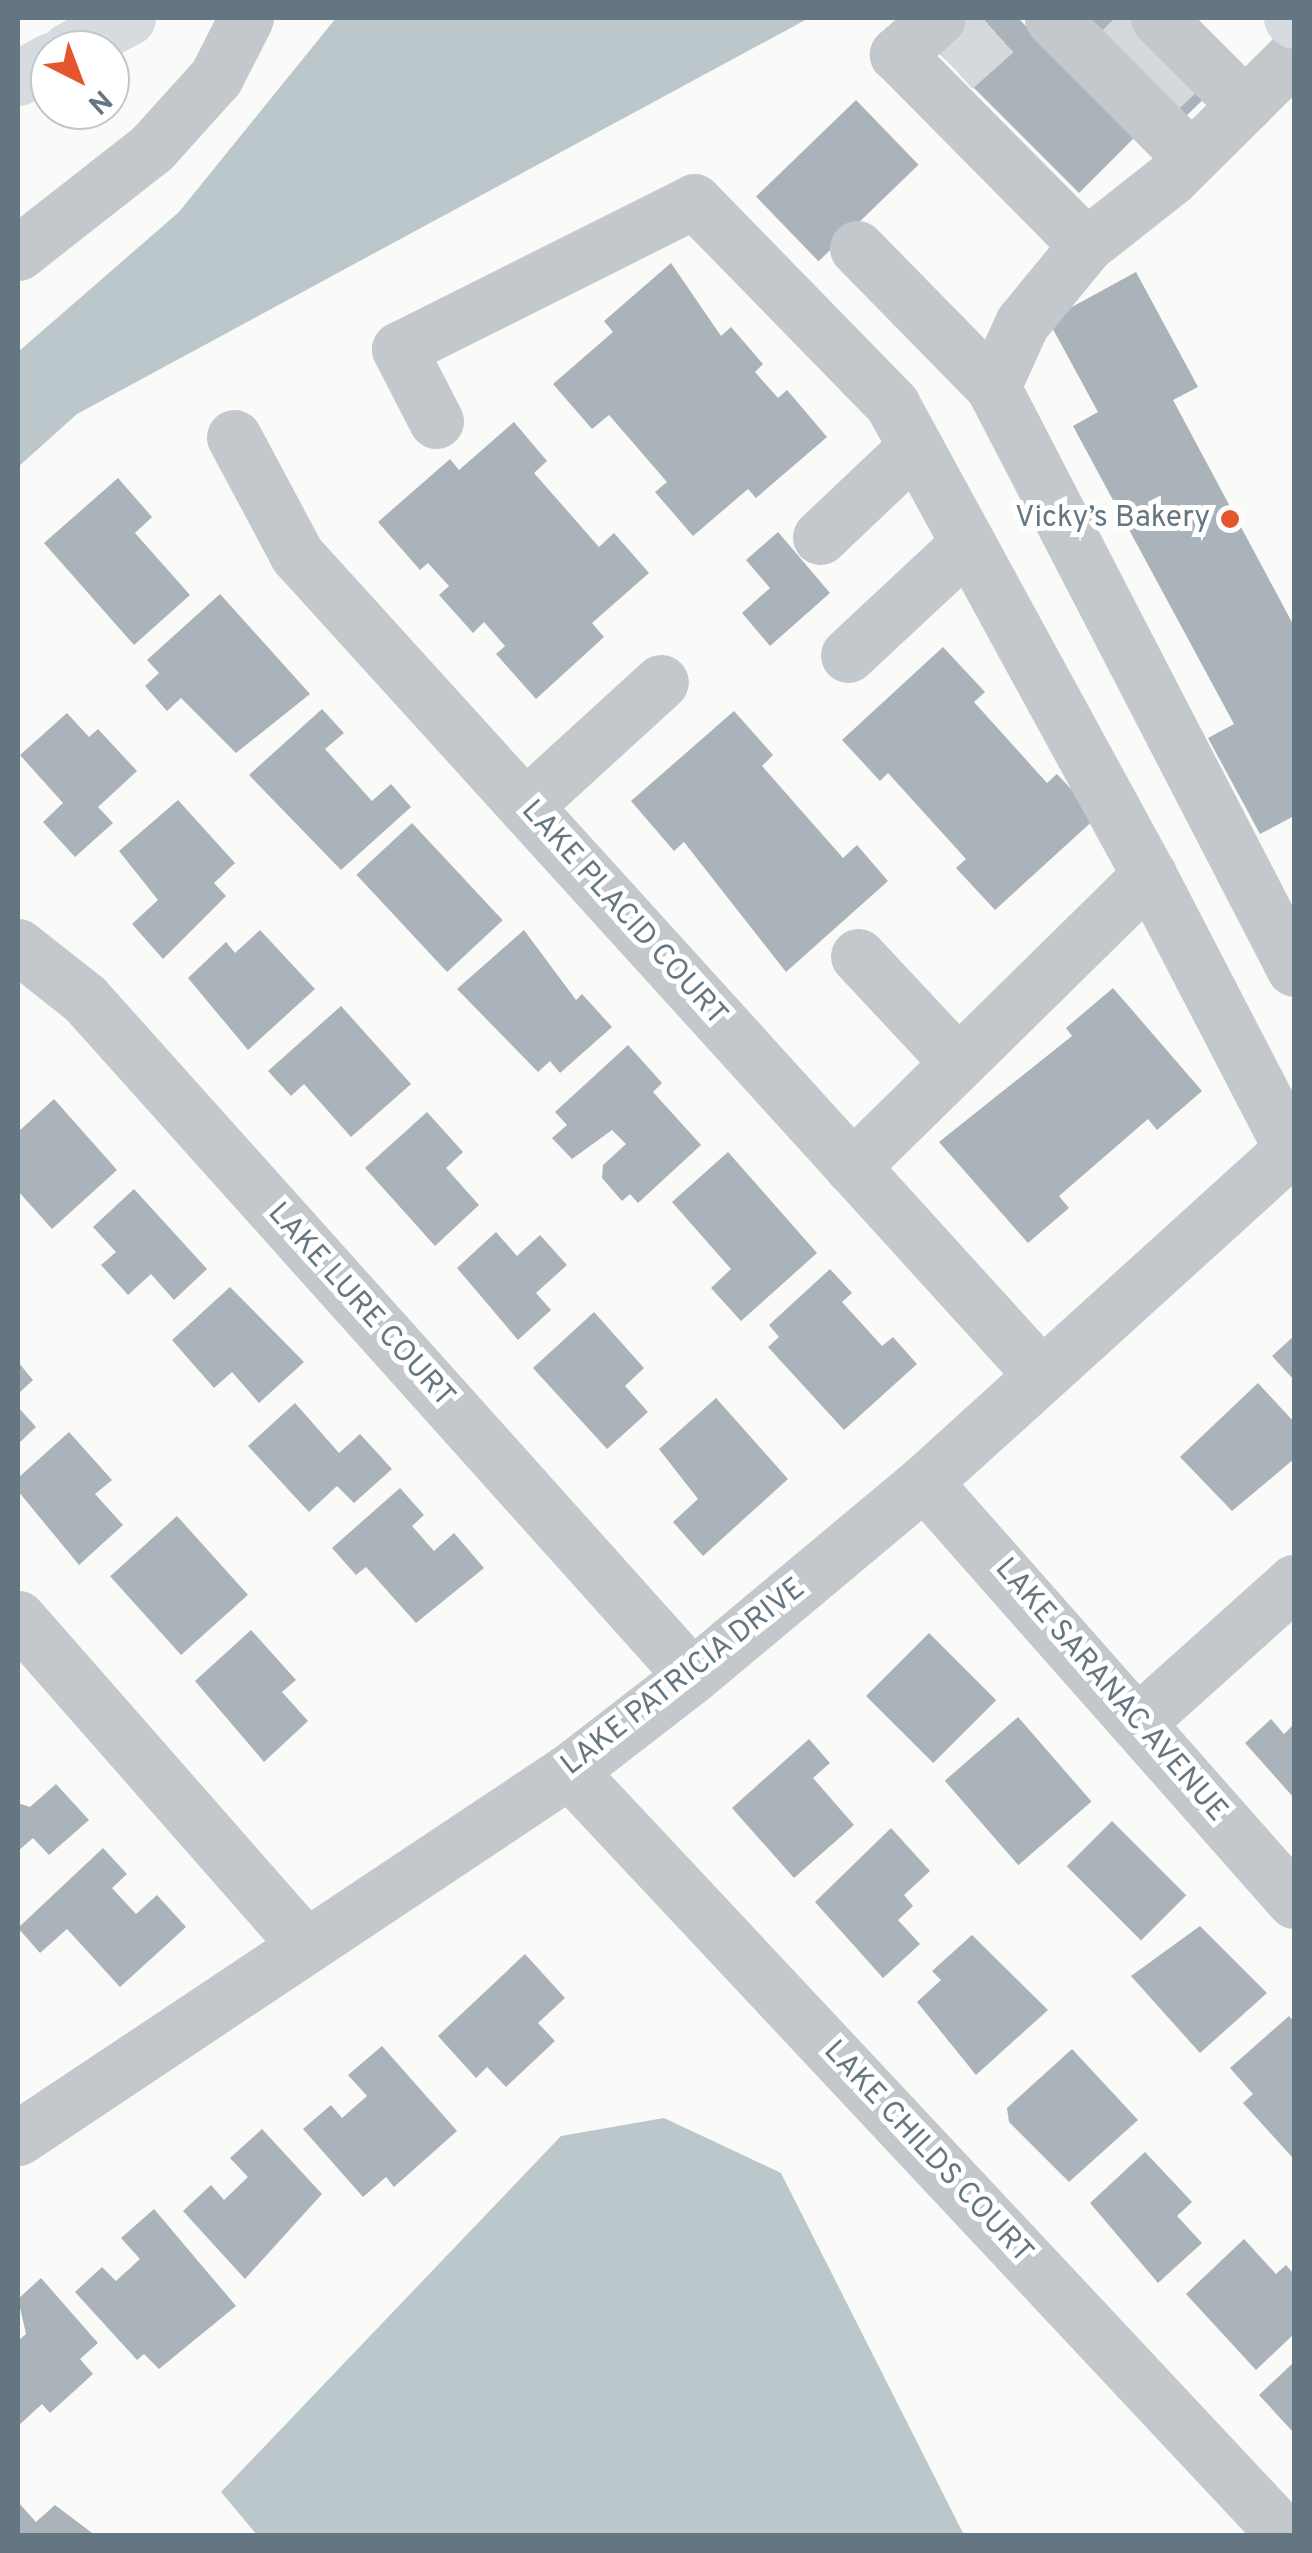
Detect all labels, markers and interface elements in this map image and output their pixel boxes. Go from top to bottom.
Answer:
north arrow [30,30,130,130]
text: N [79,81,118,121]
place label: Vicky’s Bakery [1015,501,1210,537]
marker: Vicky’s Bakery [1219,508,1241,530]
street label: LAKE PLACID COURT [512,794,734,1034]
street label: LAKE LURE COURT [259,1197,461,1415]
street label: LAKE SARANAC AVENUE [986,1552,1234,1830]
street label: LAKE PATRICIA DRIVE [555,1571,813,1785]
street label: LAKE CHILDS COURT [815,2034,1039,2272]

